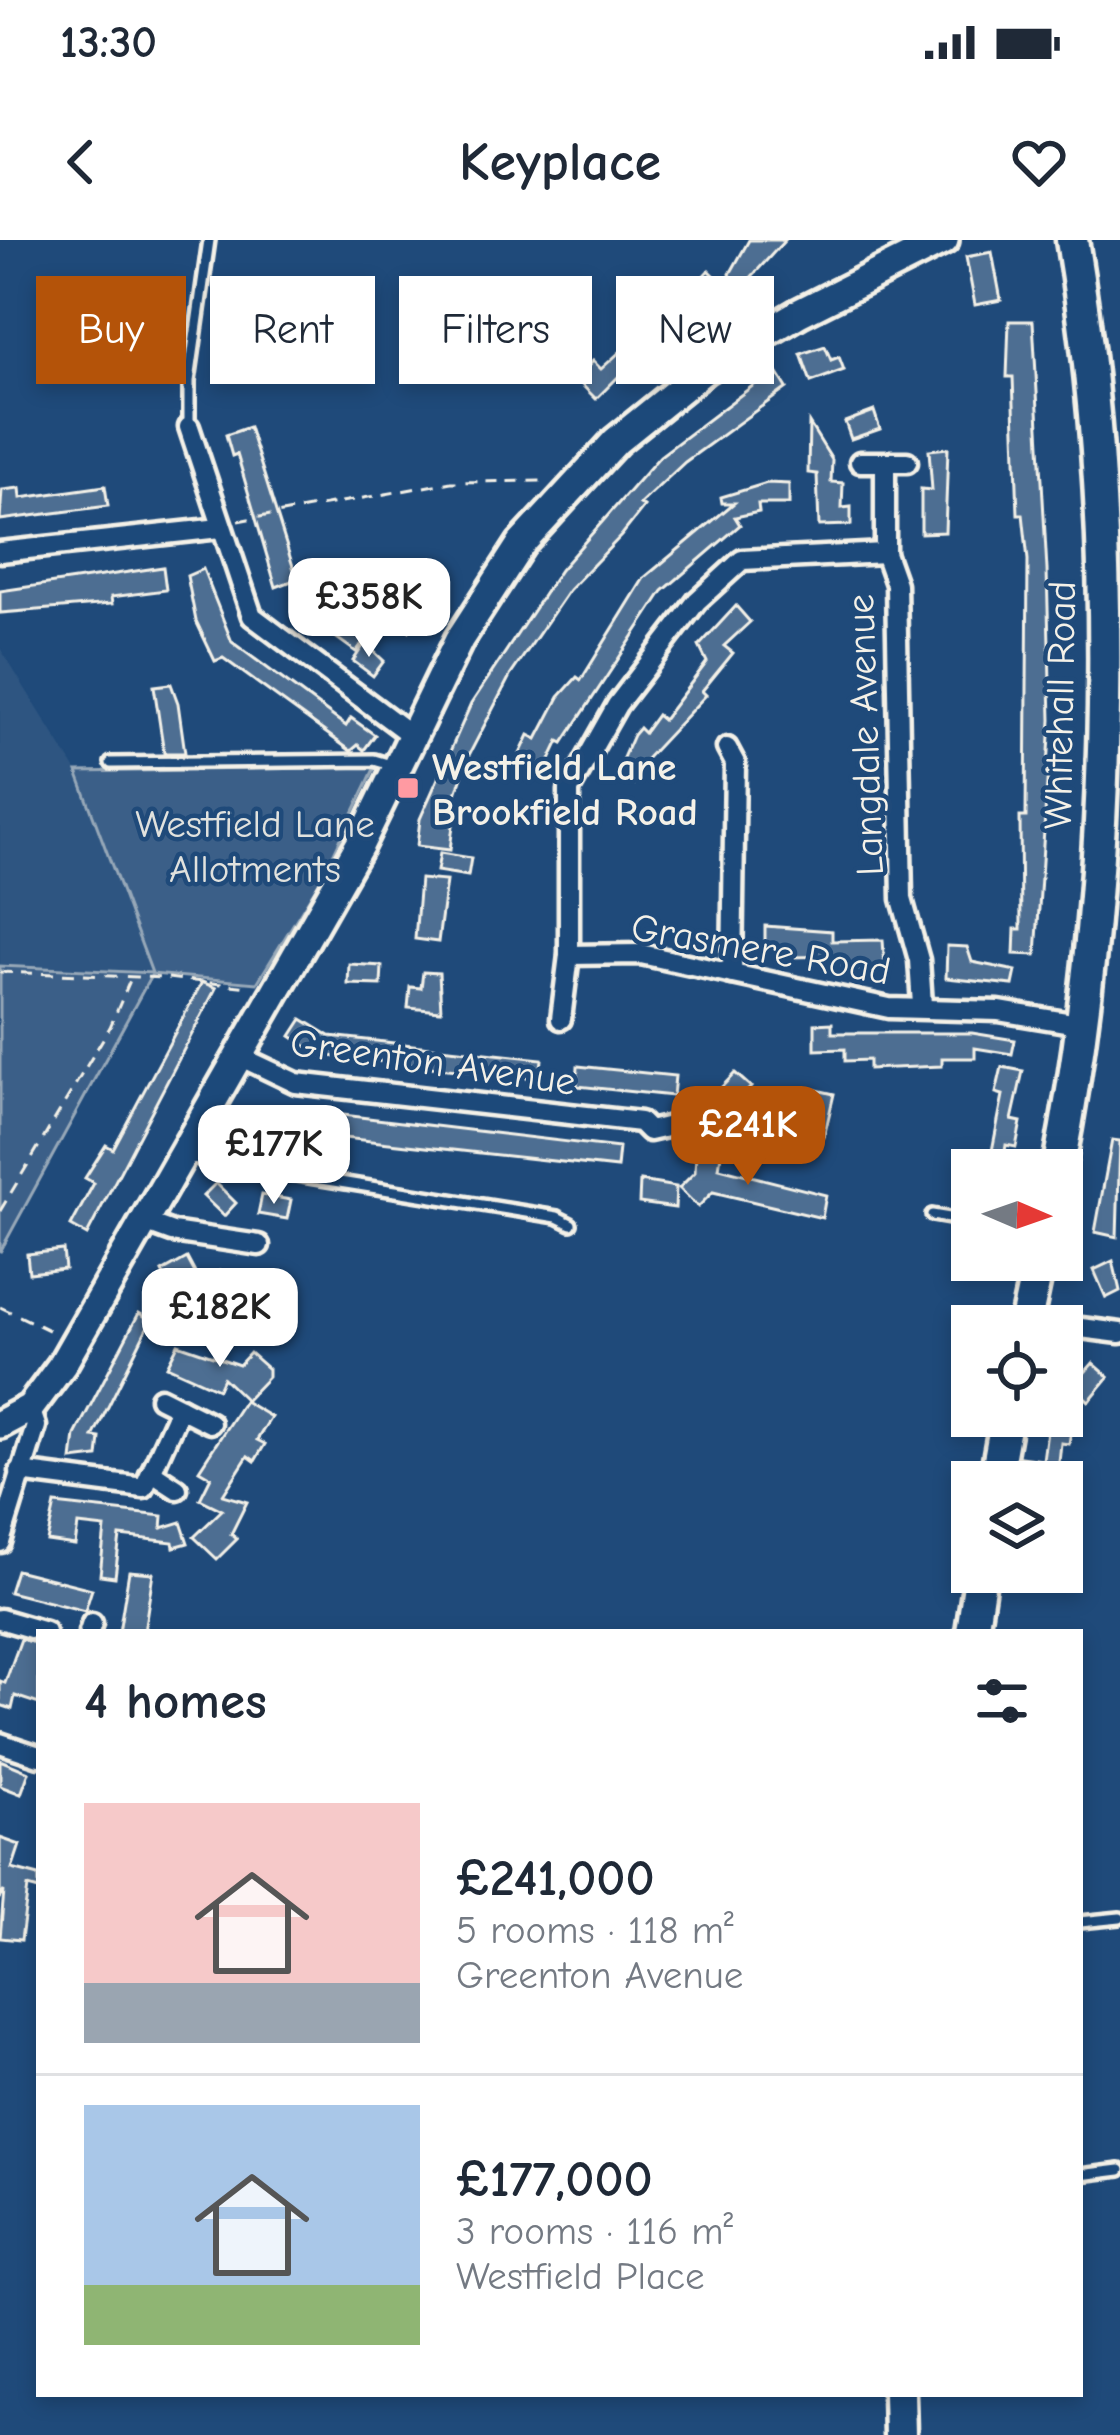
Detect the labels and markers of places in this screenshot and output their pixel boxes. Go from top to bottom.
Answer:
pin: £358K [285,558,453,660]
place label: Westfield Lane Brookfield Road [432,745,698,835]
marker: Westfield Lane Brookfield Road [395,775,421,801]
pin: £241K [664,1086,832,1188]
pin: £177K [190,1105,358,1207]
pin: £182K [136,1268,304,1370]

